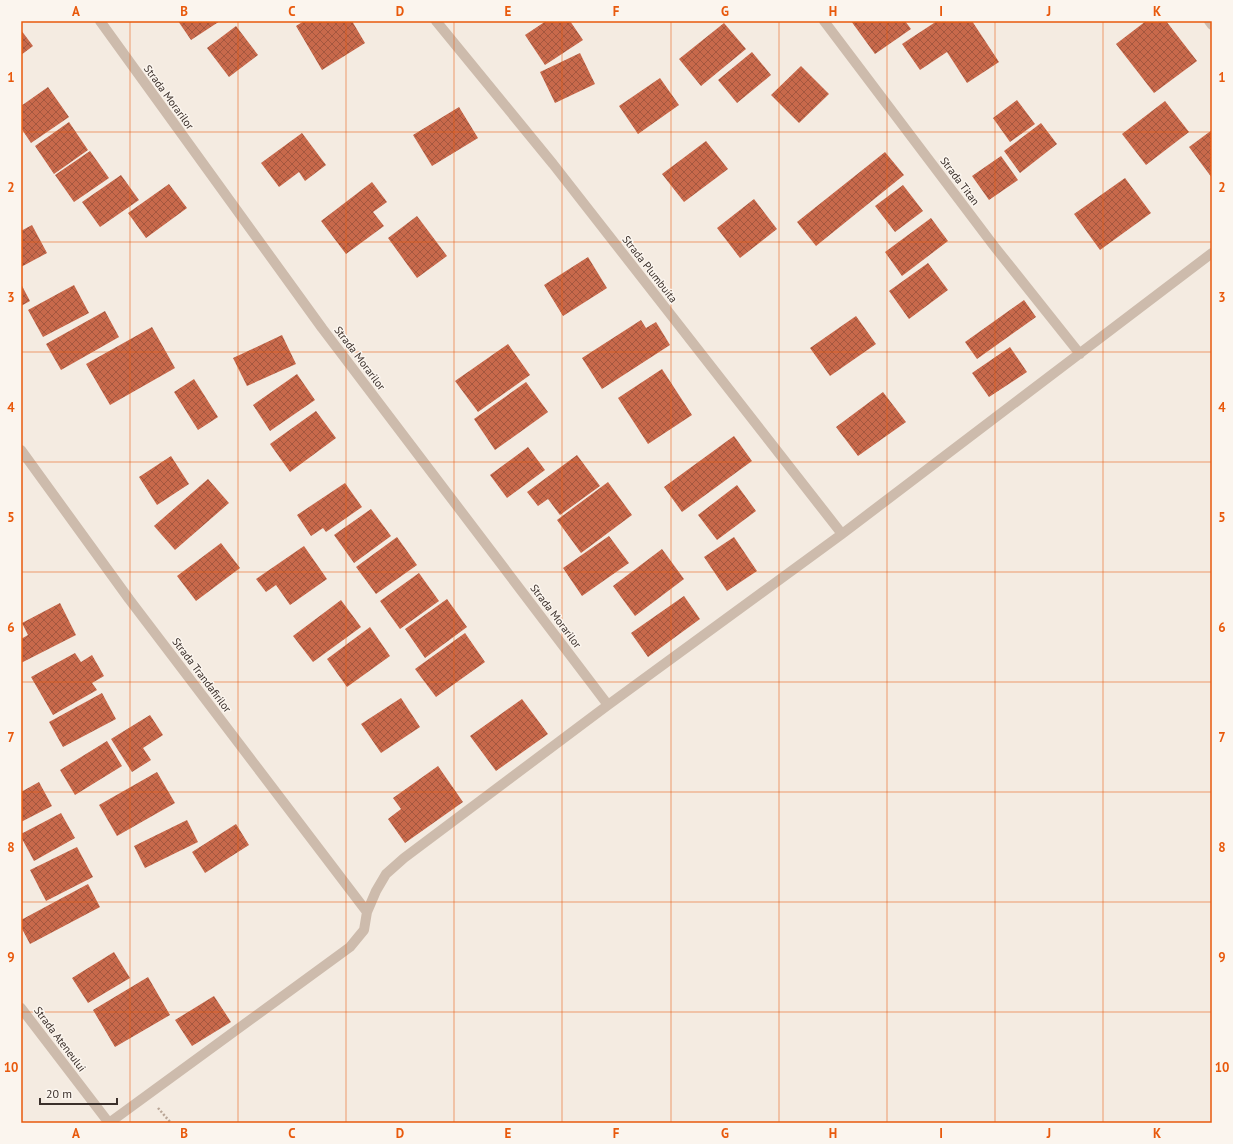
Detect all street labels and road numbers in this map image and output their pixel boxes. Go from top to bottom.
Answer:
street label: Strada Morarilor [141,62,197,132]
street label: Strada Titan [937,154,983,208]
street label: Strada Plumbuita [619,233,681,305]
street label: Strada Morarilor [331,323,389,393]
street label: Strada Morarilor [527,581,585,651]
street label: Strada Trandafirilor [169,635,235,715]
street label: Strada Ateneului [31,1004,89,1074]

